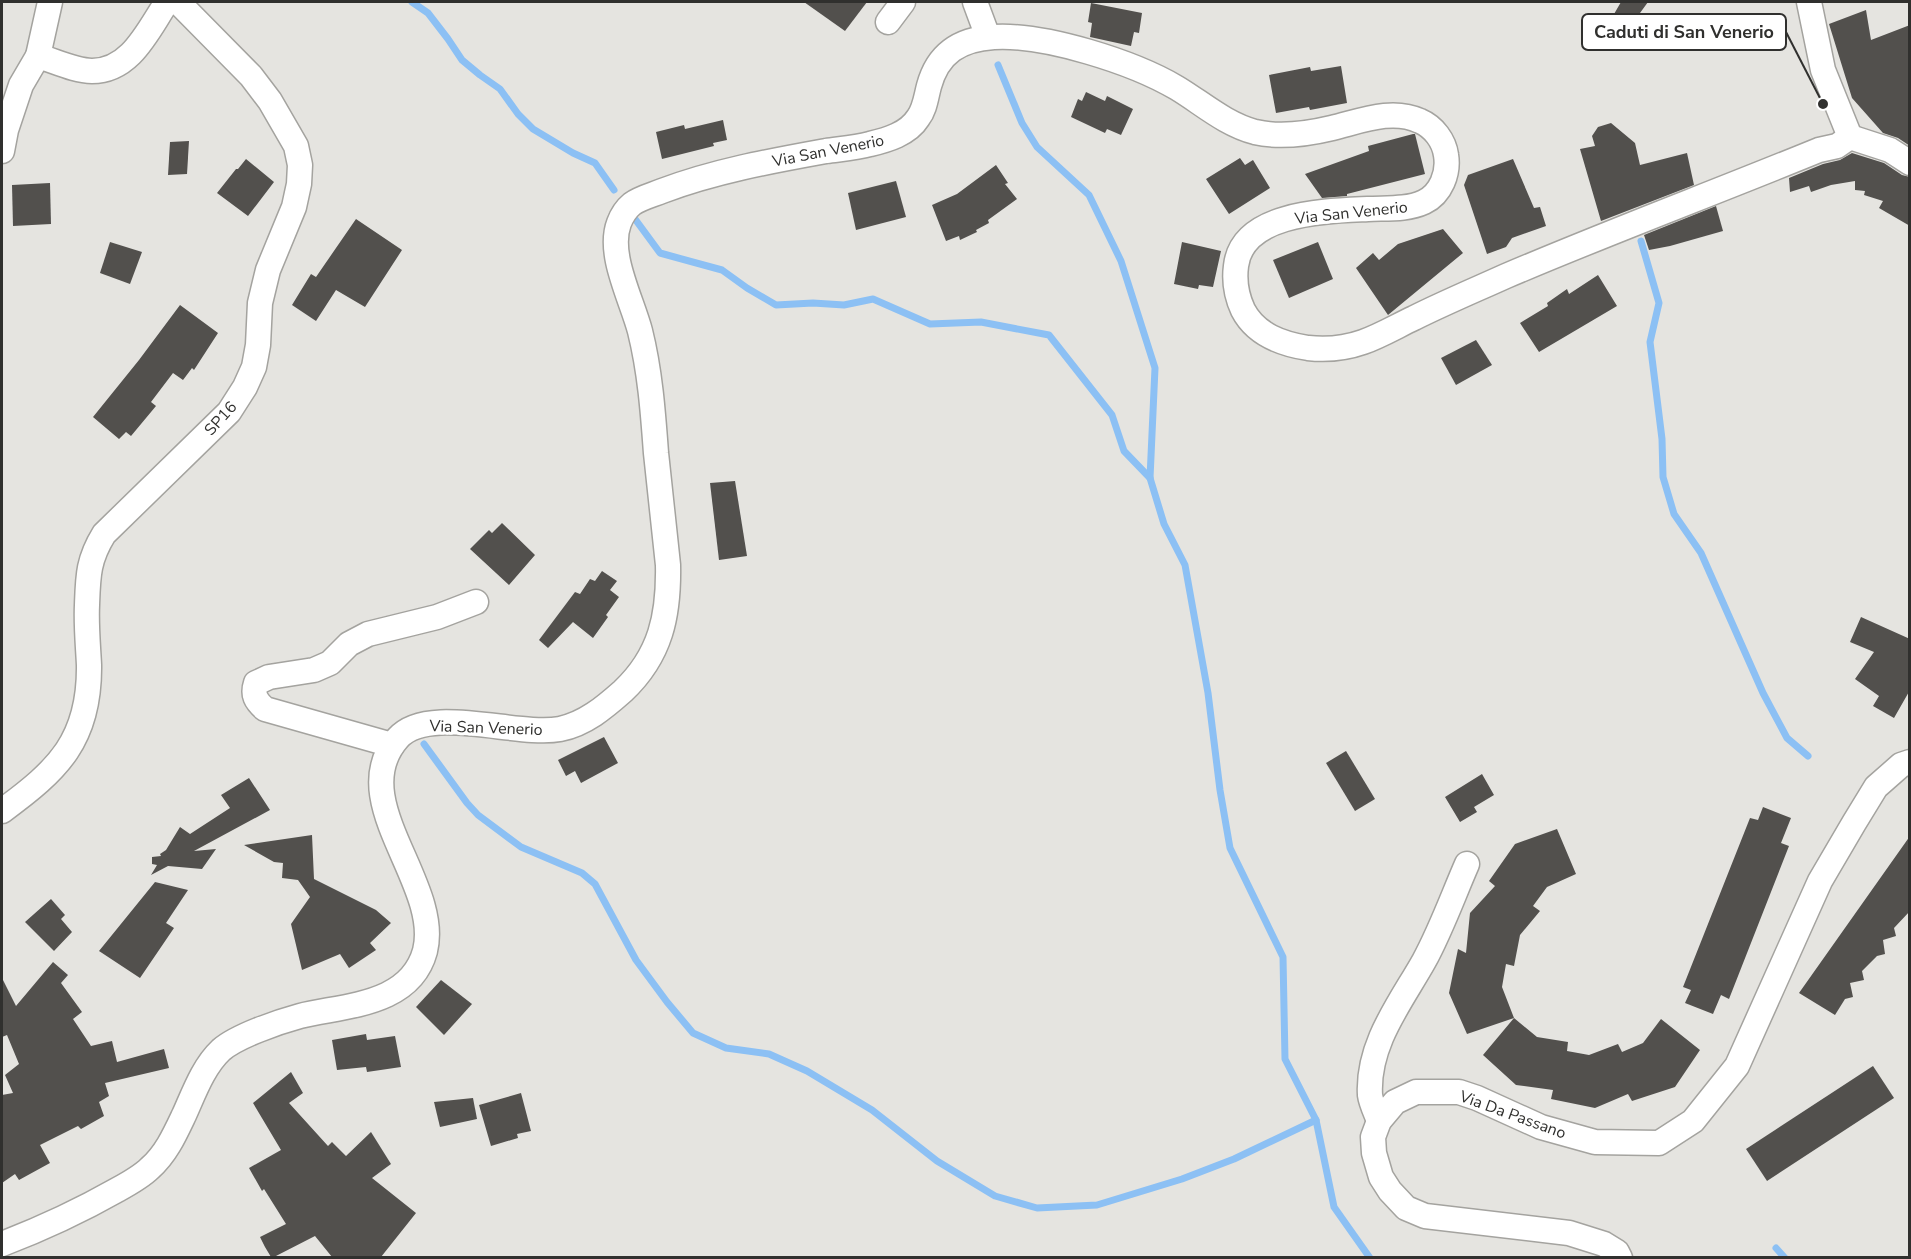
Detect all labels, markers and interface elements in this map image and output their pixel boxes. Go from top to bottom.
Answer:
callout: Caduti di San Venerio [1582,14,1786,50]
text: Caduti di San Venerio [1594,20,1774,44]
street label: Via San Venerio [769,129,886,173]
street label: Via San Venerio [1293,196,1409,230]
street label: SP16 [199,397,242,441]
street label: Via San Venerio [428,715,543,741]
street label: Via Da Passano [1455,1085,1569,1144]

